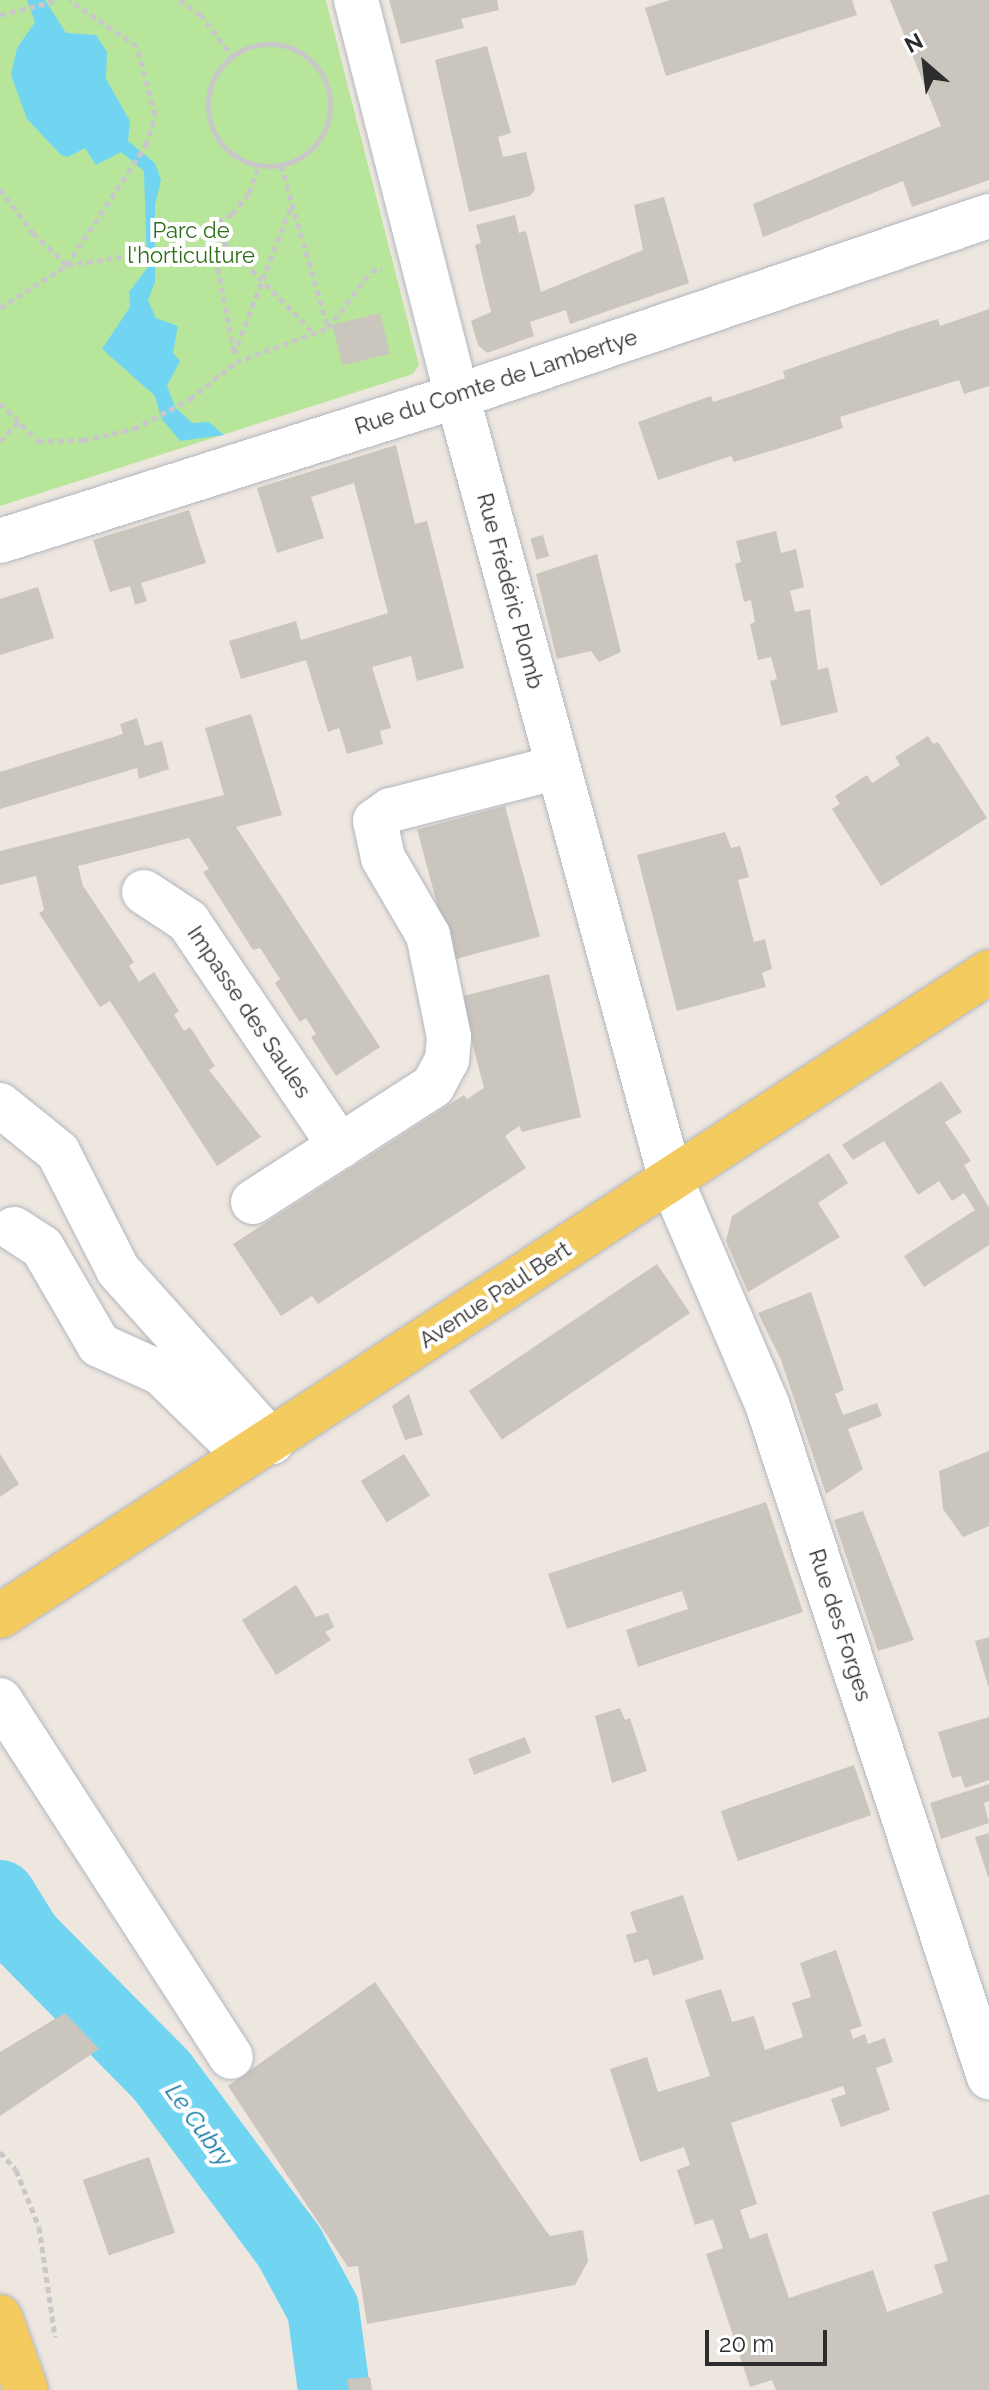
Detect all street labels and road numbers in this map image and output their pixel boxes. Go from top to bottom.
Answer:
street label: Rue du Comte de Lambertye [351,324,641,440]
street label: Rue Frédéric Plomb [471,490,549,692]
street label: Impasse des Saules [182,921,316,1103]
street label: Avenue Paul Bert [414,1236,576,1354]
street label: Rue des Forges [803,1546,877,1704]

